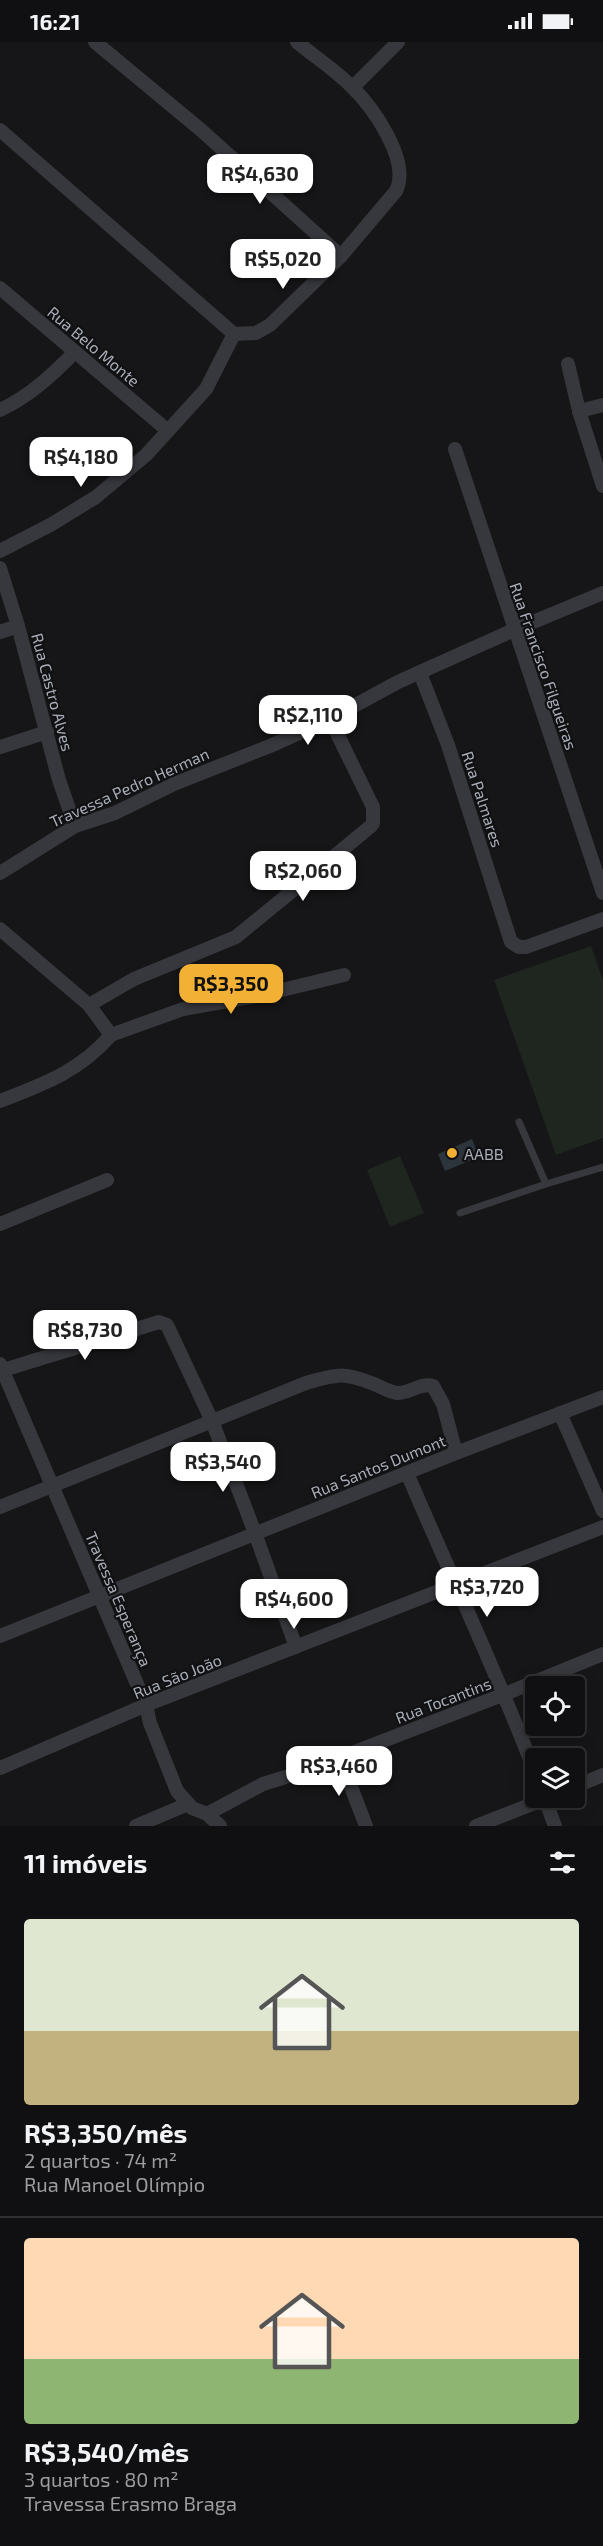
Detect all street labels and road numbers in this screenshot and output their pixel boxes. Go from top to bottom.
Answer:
street label: Rua Belo Monte [44,302,144,390]
street label: Rua Francisco Filgueiras [506,580,582,752]
street label: Rua Castro Alves [28,631,78,753]
street label: Travessa Pedro Herman [46,743,212,831]
street label: Rua Palmares [459,749,507,849]
street label: Rua Santos Dumont [308,1430,448,1502]
street label: Travessa Esperança [81,1529,156,1670]
street label: Rua São João [130,1650,224,1702]
street label: Rua Tocantins [392,1673,494,1727]

